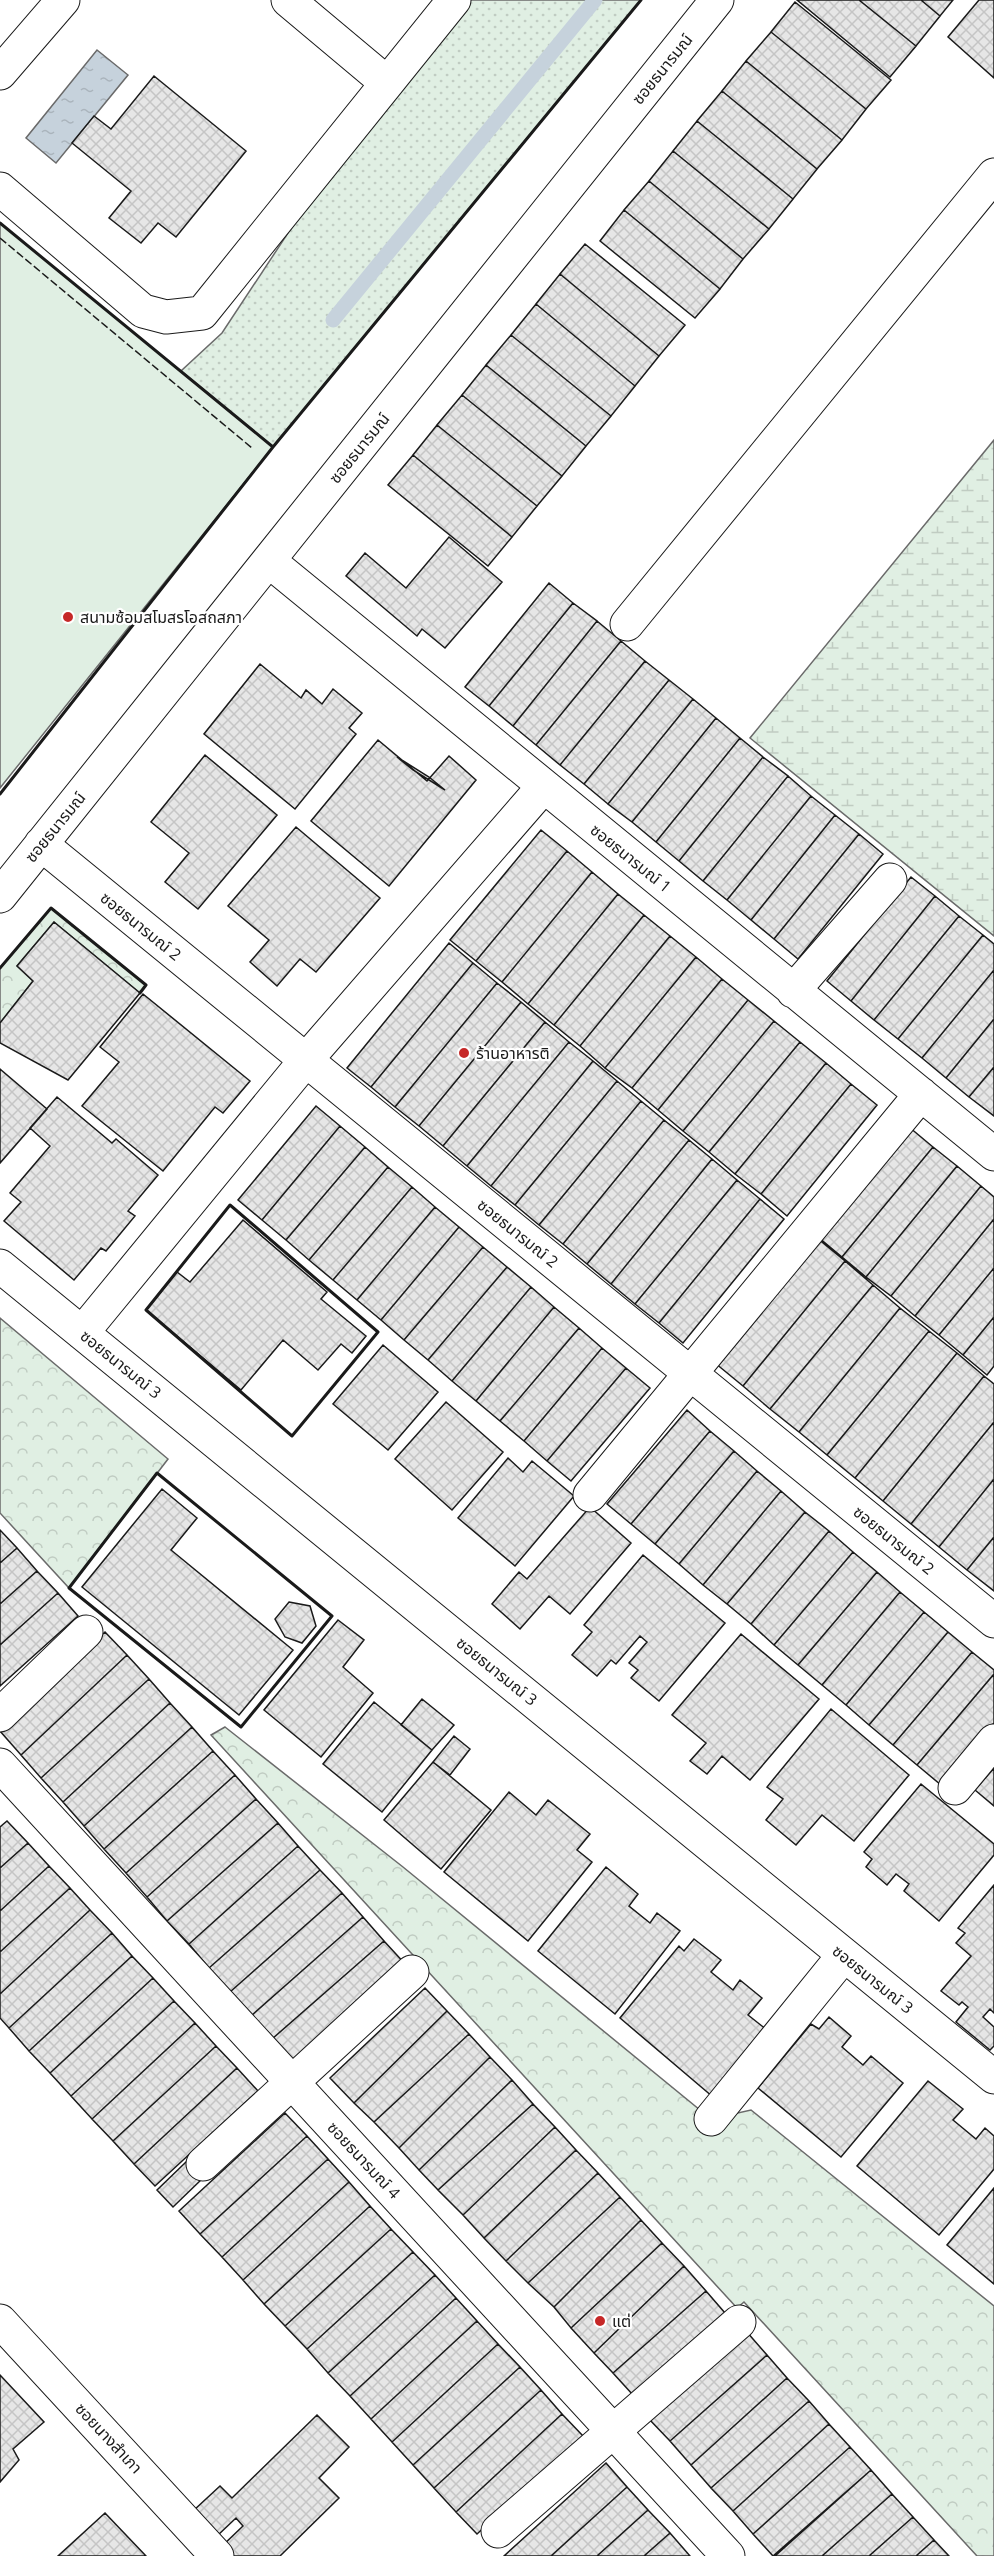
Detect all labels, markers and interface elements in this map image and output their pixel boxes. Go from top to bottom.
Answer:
street label: ซอยธนารมณ์ [627,29,697,109]
street label: ซอยธนารมณ์ [324,408,394,488]
place label: สนามซ้อมสโมสรโอสถสภา [80,606,242,628]
marker: สนามซ้อมสโมสรโอสถสภา [61,610,75,624]
street label: ซอยธนารมณ์ [20,787,90,867]
street label: ซอยธนารมณ์ 1 [586,819,676,897]
street label: ซอยธนารมณ์ 2 [96,887,186,965]
place label: ร้านอาหารติ [476,1042,550,1064]
marker: ร้านอาหารติ [457,1046,471,1060]
street label: ซอยธนารมณ์ 2 [473,1194,563,1272]
street label: ซอยธนารมณ์ 3 [76,1325,166,1403]
street label: ซอยธนารมณ์ 2 [849,1501,939,1579]
street label: ซอยธนารมณ์ 3 [452,1632,542,1710]
street label: ซอยธนารมณ์ 3 [828,1940,918,2018]
street label: ซอยธนารมณ์ 4 [323,2117,405,2203]
place label: แต่ [612,2310,631,2332]
marker: แต่ [593,2314,607,2328]
street label: ซอยนางสำเภา [71,2398,147,2478]

